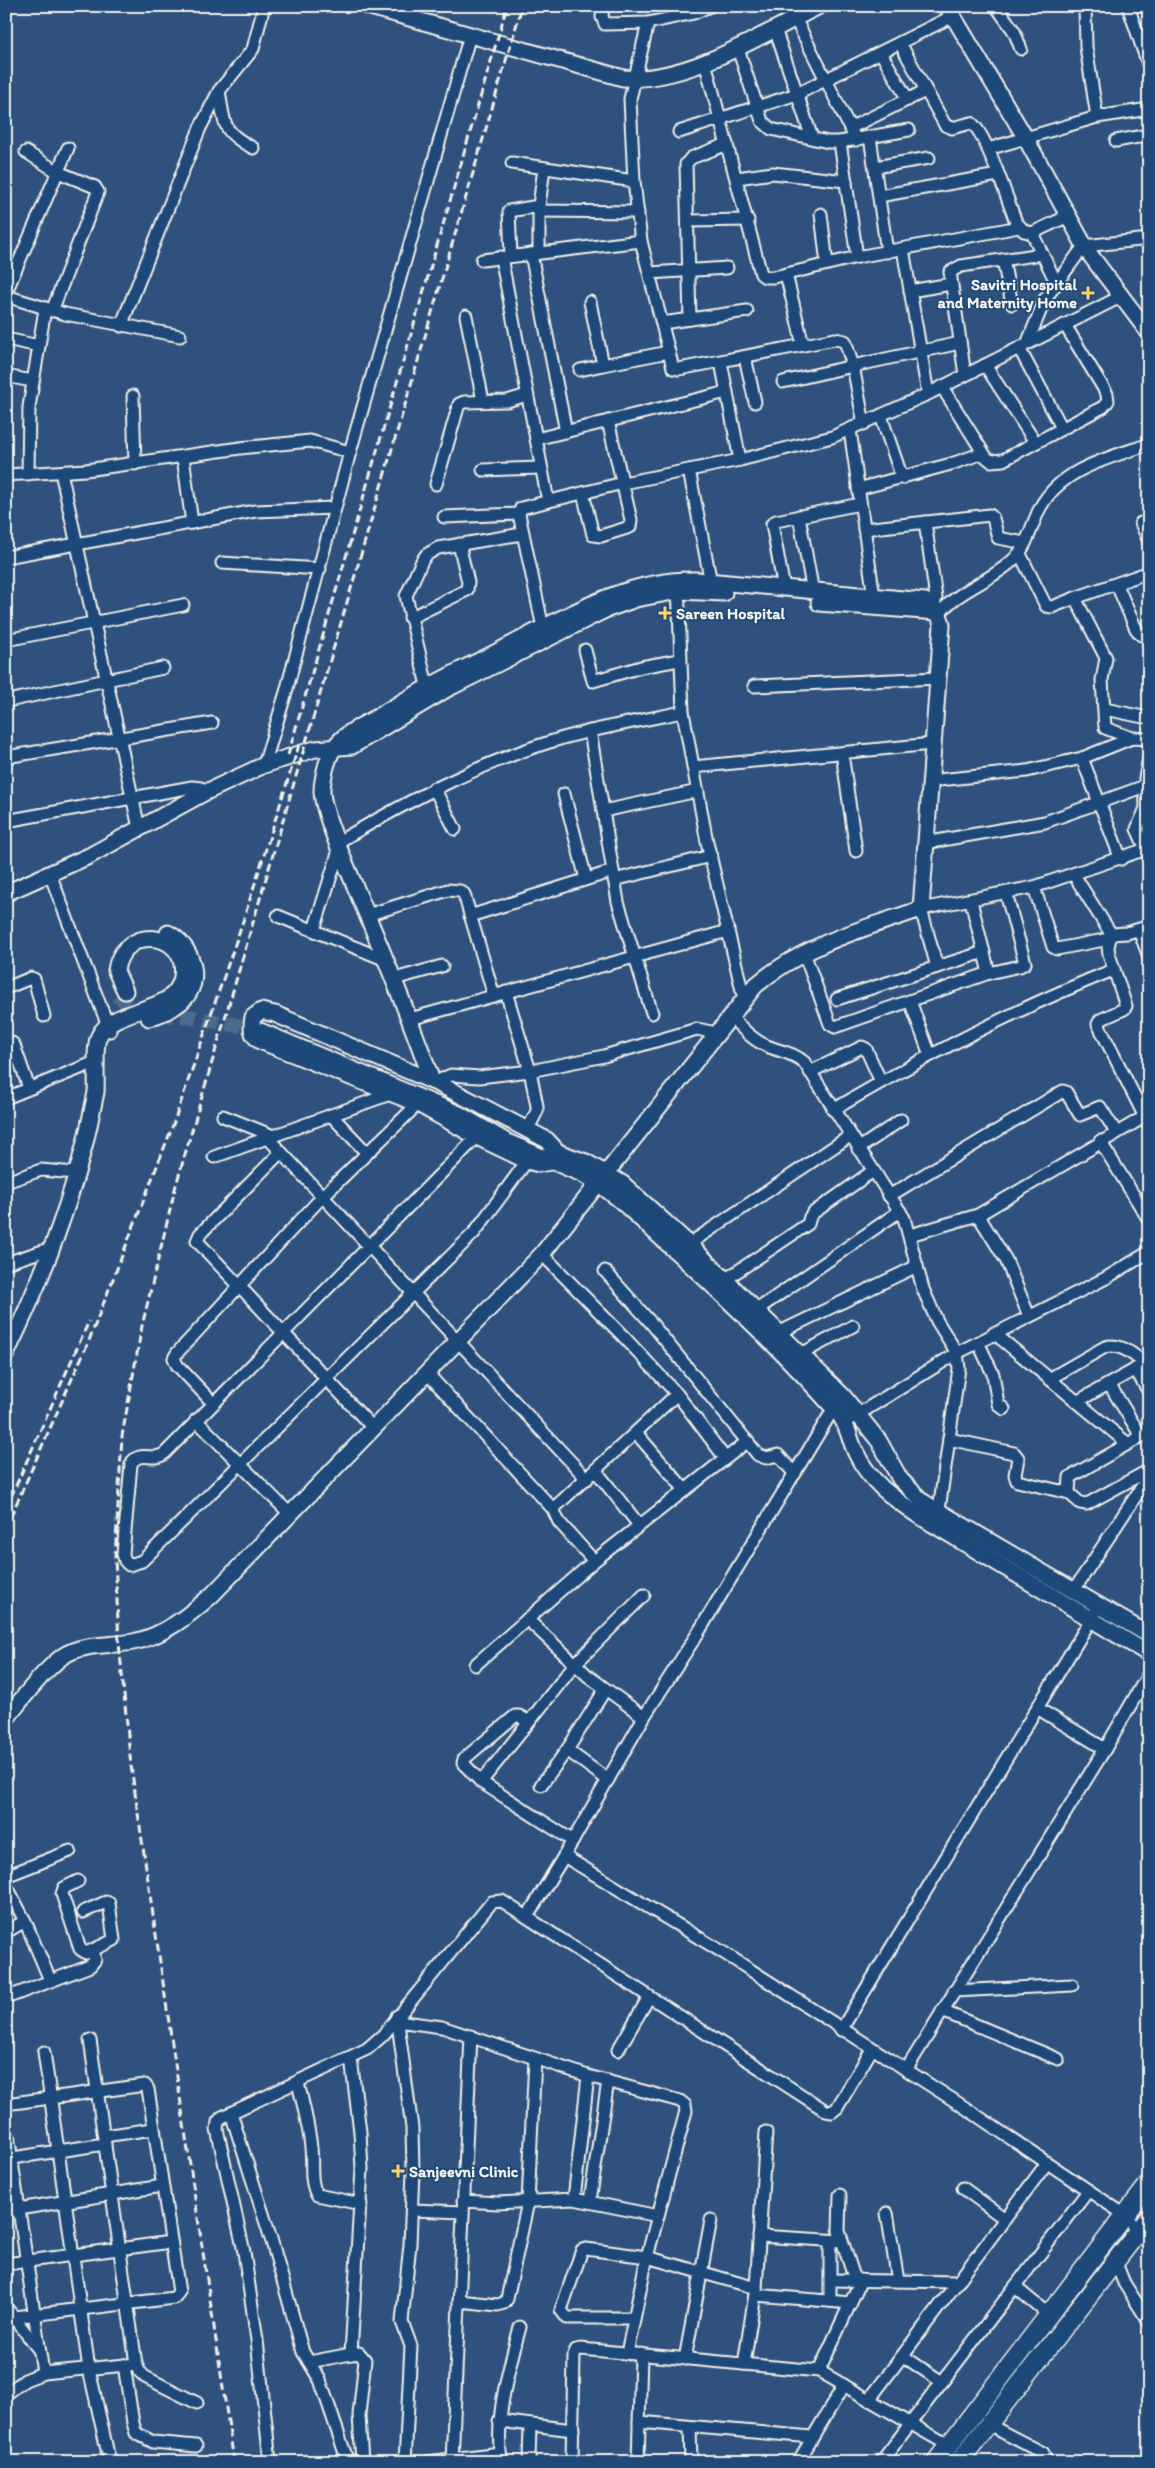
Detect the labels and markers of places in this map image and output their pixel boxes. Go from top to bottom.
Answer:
place label: Savitri Hospital and Maternity Home [937,275,1077,313]
marker: Savitri Hospital and Maternity Home [1081,286,1095,300]
place label: Sareen Hospital [676,604,785,624]
marker: Sareen Hospital [658,606,672,620]
place label: Sanjeevni Clinic [409,2162,519,2182]
marker: Sanjeevni Clinic [391,2164,405,2178]

